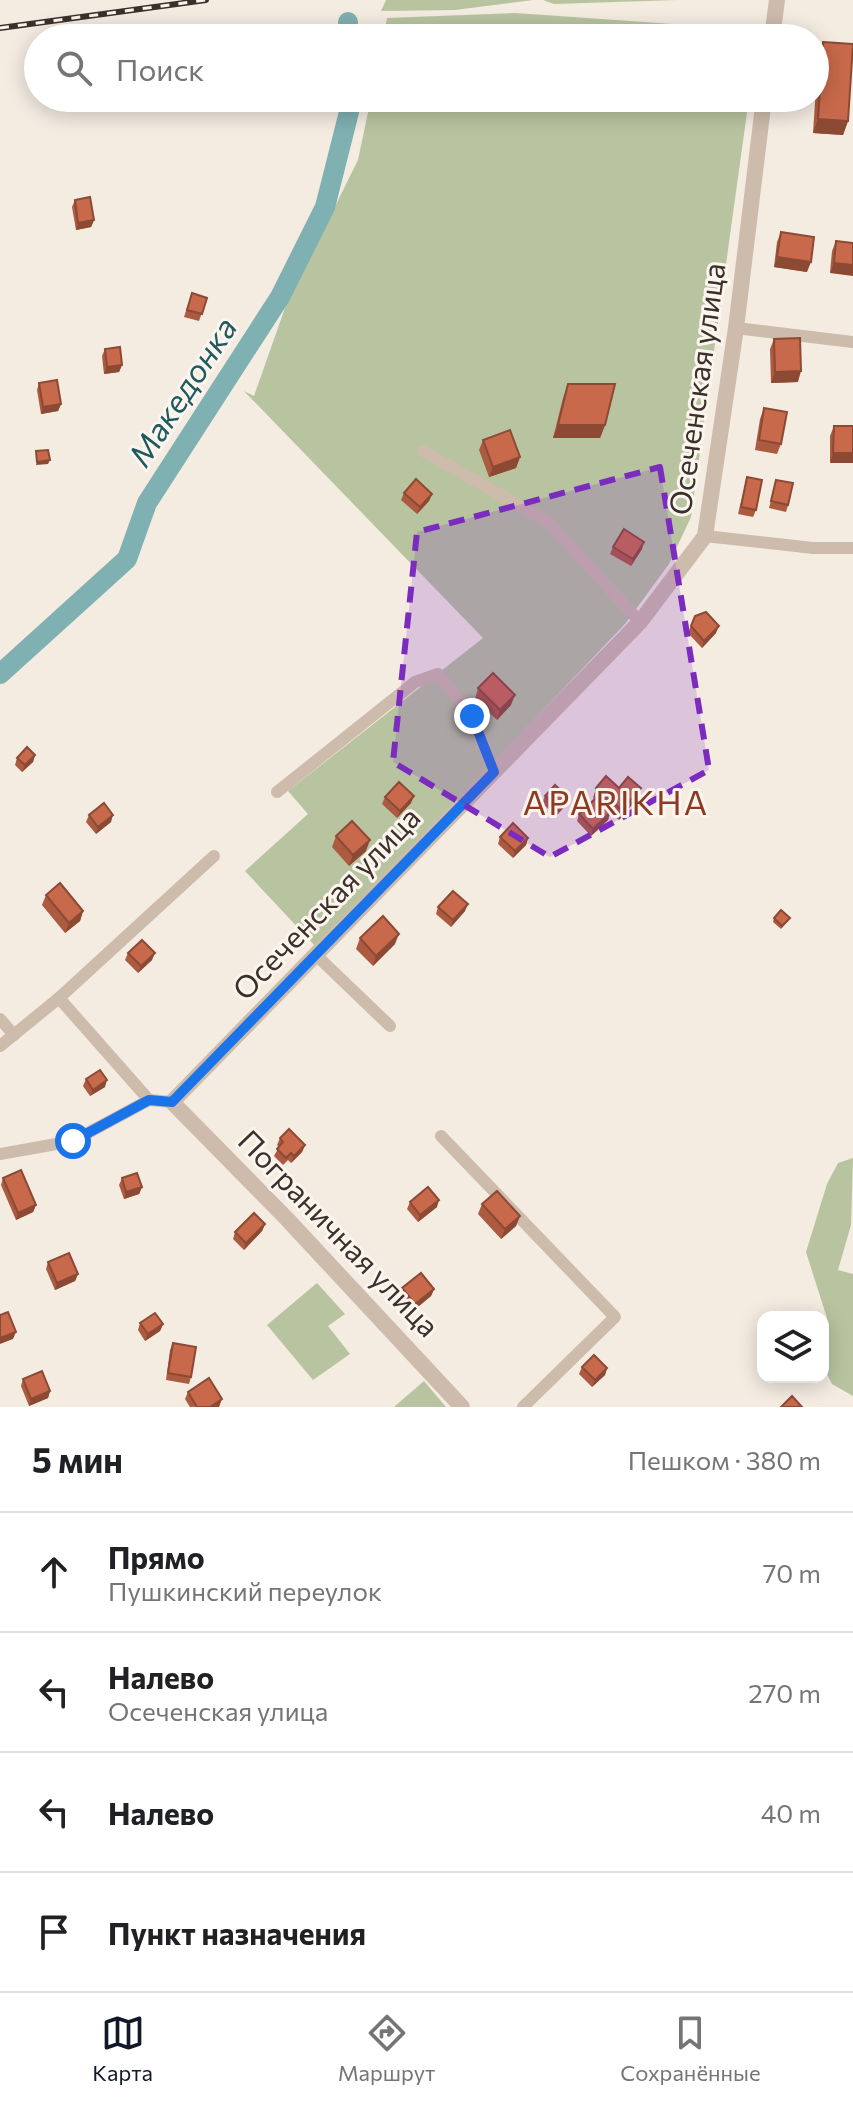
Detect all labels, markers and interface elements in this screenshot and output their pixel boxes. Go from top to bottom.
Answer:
search box [24,24,829,112]
icon: search [52,46,96,90]
text: Поиск [116,50,204,87]
street label: Осеченская улица [660,260,732,517]
water label: Македонка [118,309,244,473]
route end [454,698,490,734]
district label: APARIKHA [523,780,709,822]
street label: Осеченская улица [224,798,427,1006]
street label: Пограничная улица [232,1121,448,1343]
route start [55,1123,91,1159]
map controls [757,1311,829,1383]
button: layers [757,1311,829,1383]
text: 5 мин [32,1438,123,1480]
text: Пешком · 380 m [628,1444,821,1475]
text: Прямо [108,1538,205,1575]
icon: ahead [32,1550,76,1594]
text: 70 m [763,1557,821,1588]
text: Пушкинский переулок [108,1575,382,1606]
text: Налево [108,1658,214,1695]
icon: left [32,1670,76,1714]
text: 270 m [748,1677,821,1708]
text: Осеченская улица [108,1695,328,1726]
icon: left [32,1790,76,1834]
text: Налево [108,1794,214,1831]
text: 40 m [761,1797,821,1828]
icon: arrive [32,1910,76,1954]
text: Пункт назначения [108,1914,366,1951]
tab: Карта [92,2011,153,2086]
tab: Маршрут [338,2011,435,2086]
tab: Сохранённые [620,2011,761,2086]

